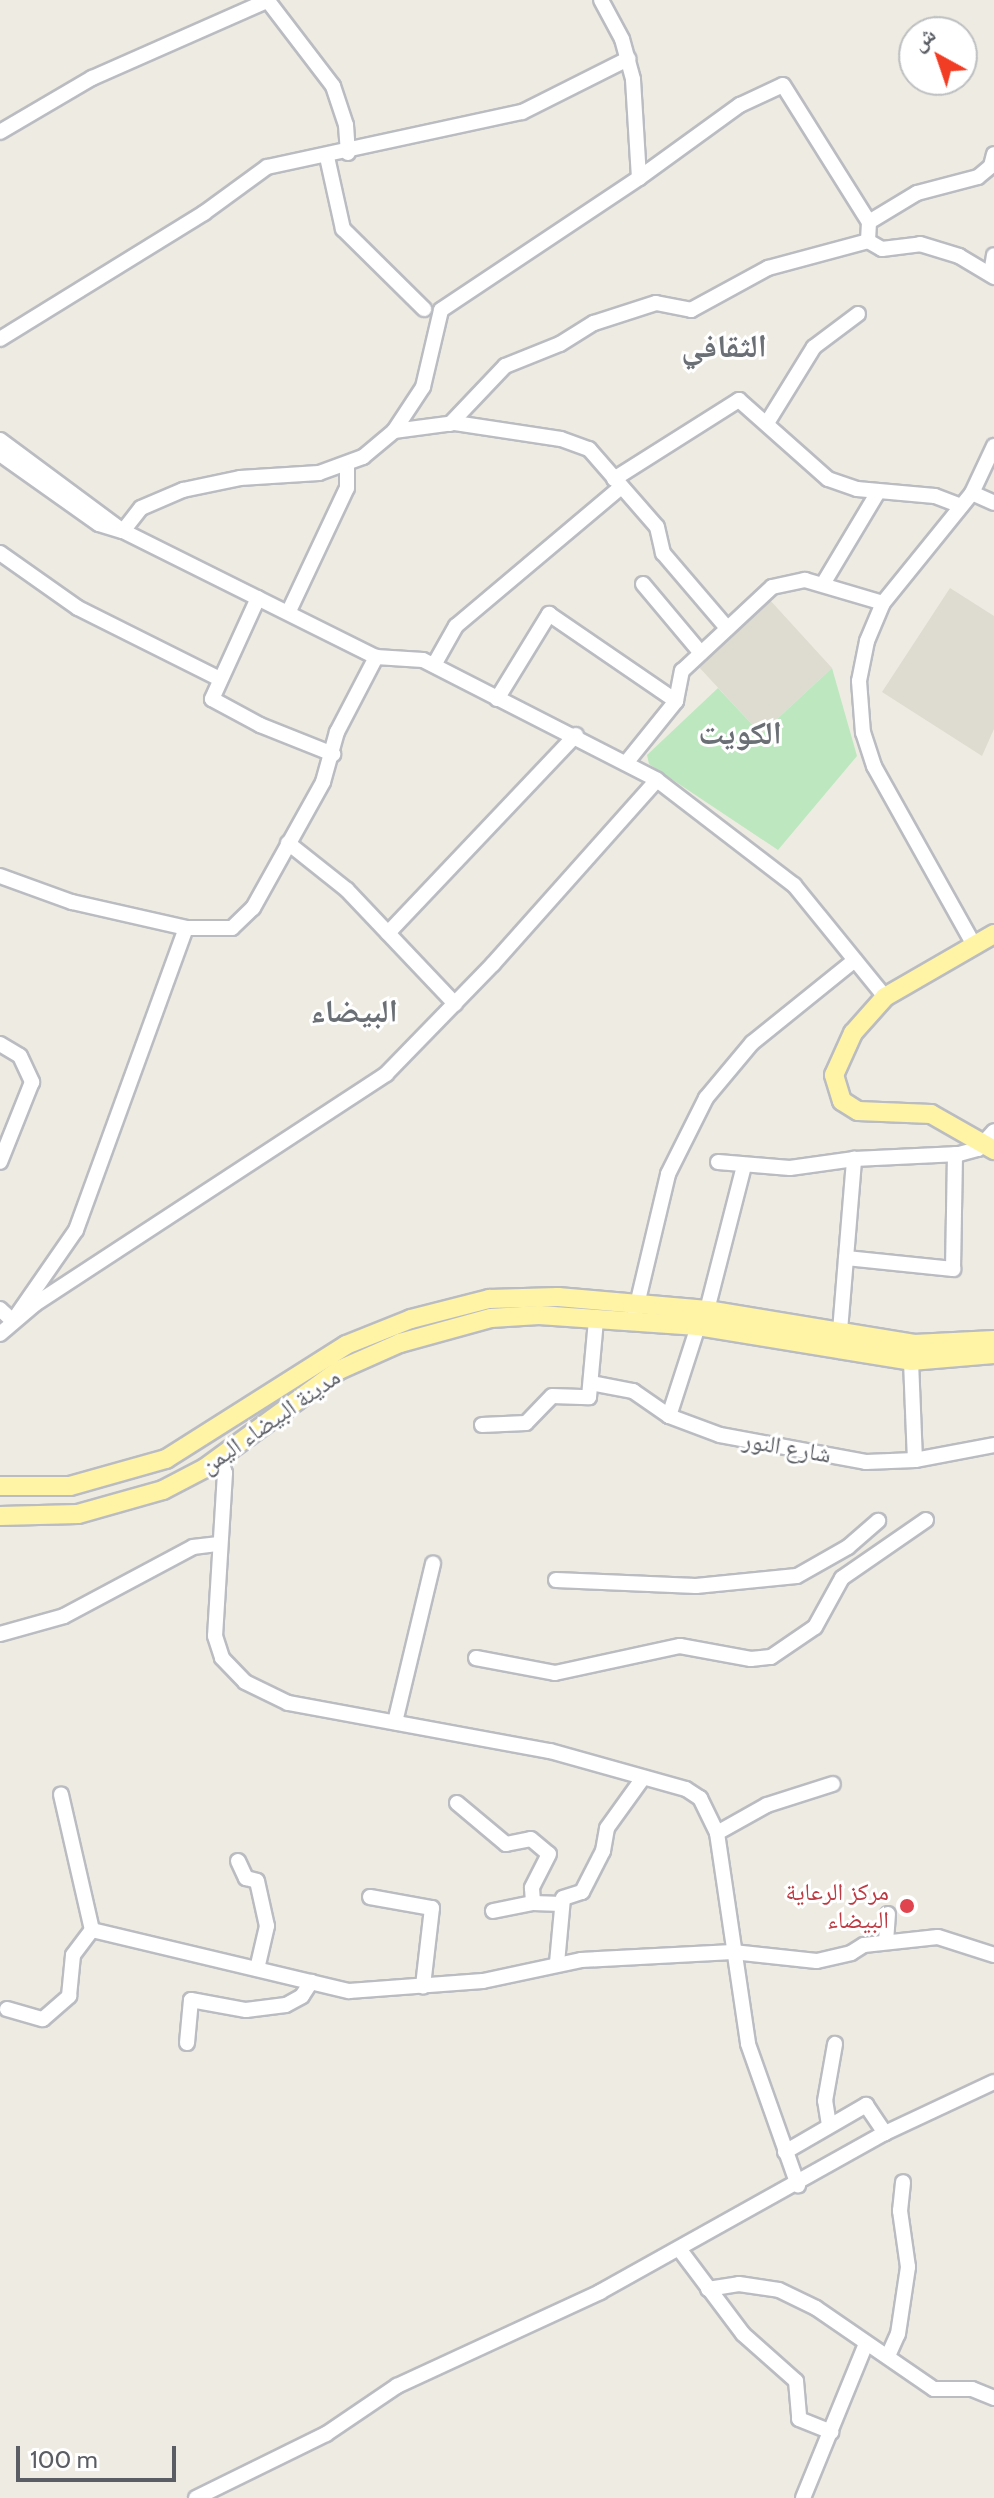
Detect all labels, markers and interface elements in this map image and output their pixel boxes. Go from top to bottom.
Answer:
north arrow [898,16,978,96]
text: ش [906,21,941,57]
district label: الثقافي [681,327,767,365]
district label: الكويت [698,714,782,752]
district label: البيضاء [310,992,398,1030]
street label: مدينة البيضاء اليمن [194,1362,346,1480]
street label: شارع النور [741,1425,833,1469]
place label: مركز الرعاية البيضاء [786,1878,889,1934]
marker: مركز الرعاية البيضاء [896,1895,918,1917]
scale bar [20,2430,180,2480]
text: 100 m [30,2445,98,2474]

